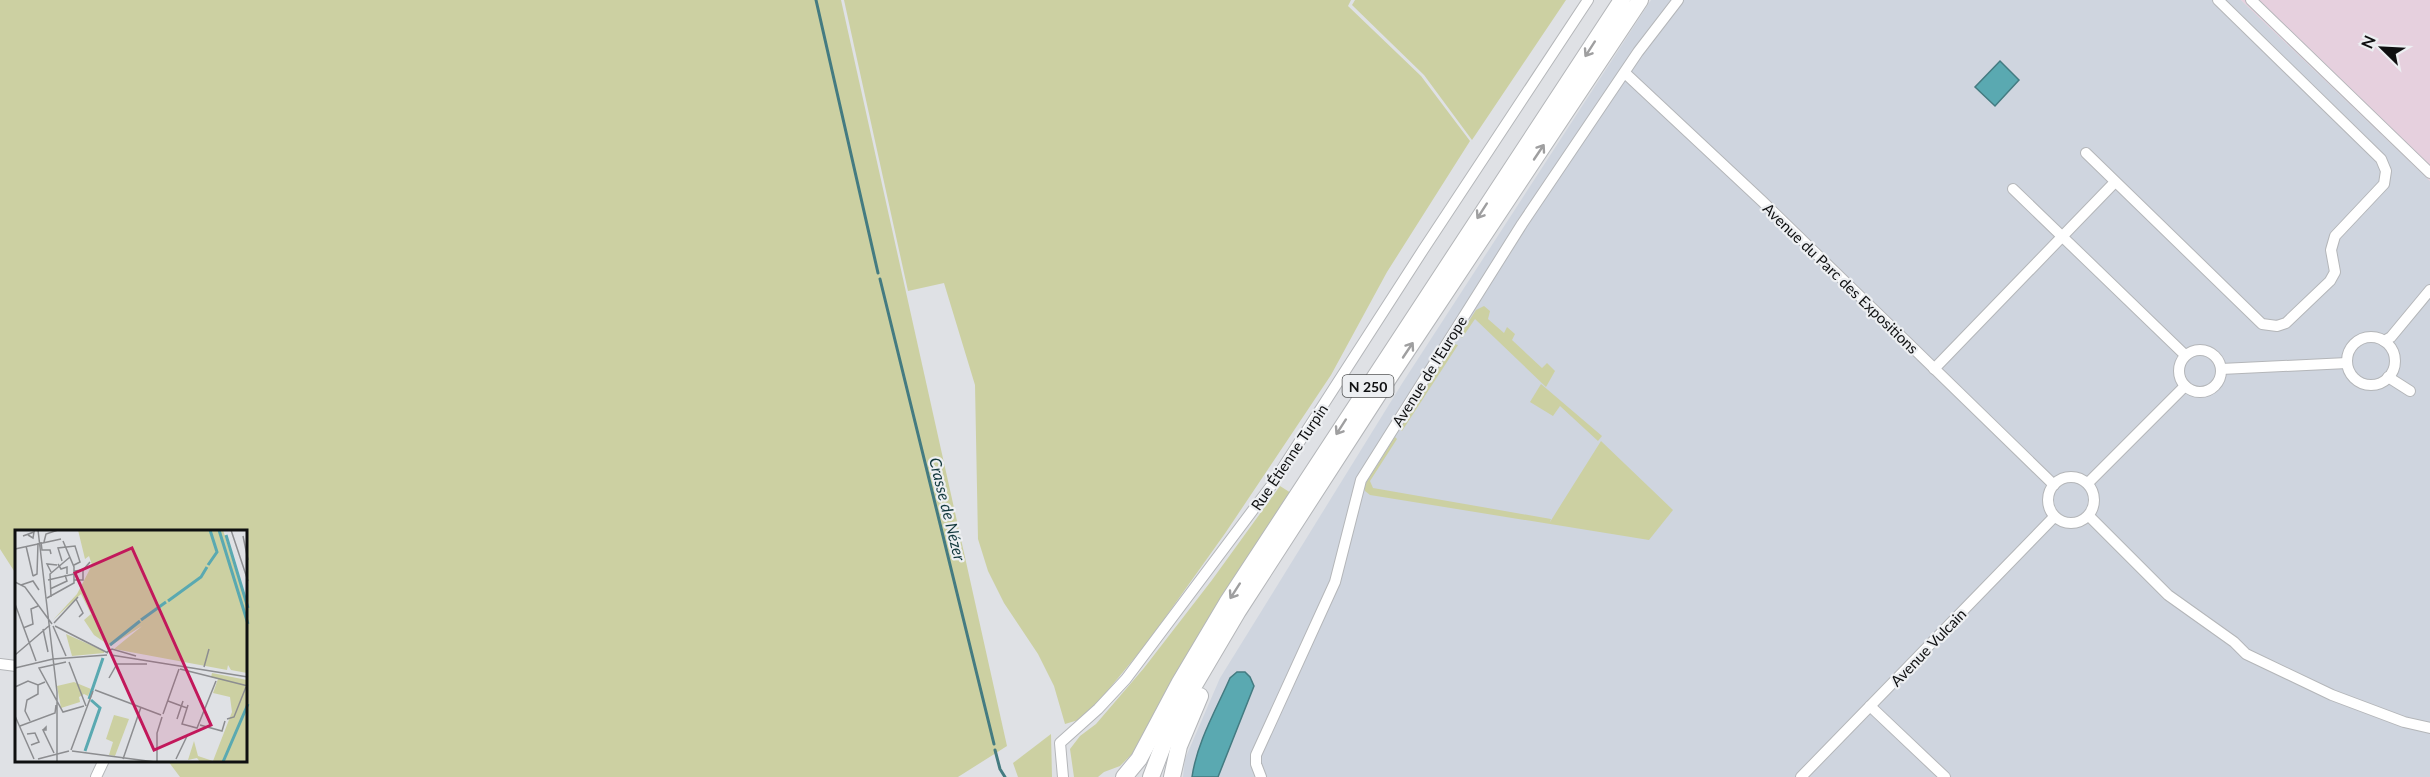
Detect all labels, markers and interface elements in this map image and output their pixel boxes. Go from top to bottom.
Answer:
north arrow [2352,18,2412,78]
text: N [2357,32,2379,51]
one-way arrow [1584,40,1596,57]
one-way arrow [1533,144,1545,161]
street label: Avenue du Parc des Expositions [1760,199,1922,357]
one-way arrow [1476,203,1488,219]
street label: Avenue de l'Europe [1388,312,1470,430]
one-way arrow [1402,342,1414,358]
road number: N 250 [1342,375,1394,397]
street label: Rue Étienne Turpin [1247,400,1331,514]
one-way arrow [1334,418,1346,435]
water label: Crasse de Nézer [926,455,970,563]
inset map [15,530,248,762]
one-way arrow [1228,582,1241,599]
street label: Avenue Vulcain [1886,604,1970,690]

